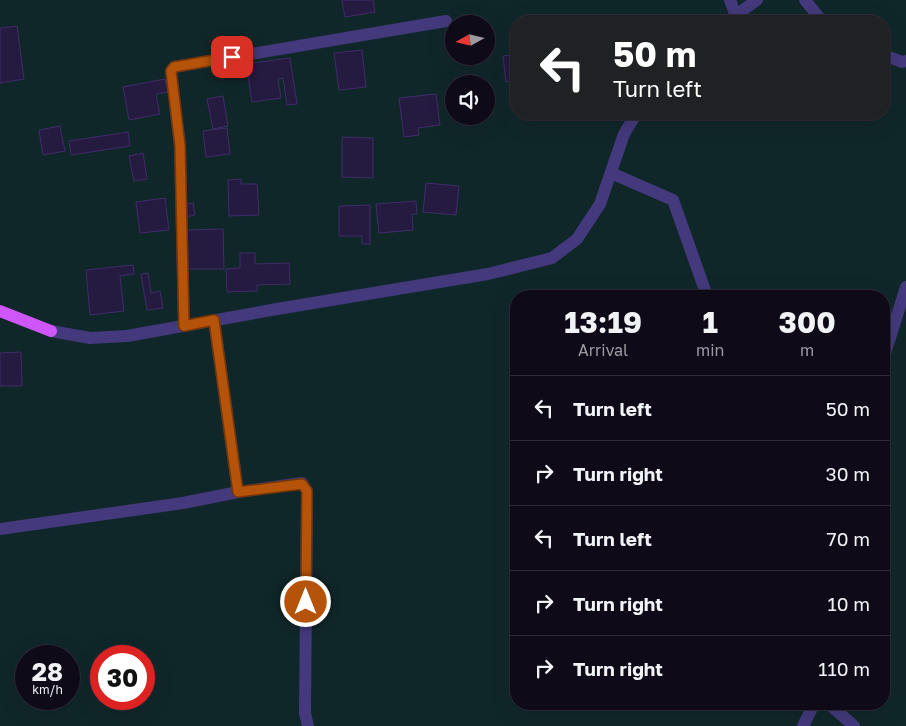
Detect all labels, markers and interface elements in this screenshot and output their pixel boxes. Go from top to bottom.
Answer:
north arrow [445,15,495,65]
map controls [445,15,495,125]
text: 50 m [613,33,696,75]
icon: left [530,35,595,100]
pin [211,36,253,78]
icon: arrive [218,43,246,71]
button: sound [445,75,495,125]
text: Turn left [613,75,702,102]
text: 13:19 [564,304,642,340]
text: 1 [703,304,718,340]
text: 300 [779,304,836,340]
text: Arrival [578,340,628,360]
text: min [696,340,724,360]
text: m [800,340,814,360]
icon: left [530,394,558,422]
text: Turn left [573,397,652,420]
text: 50 m [826,397,870,420]
icon: right [530,459,558,487]
text: Turn right [573,462,663,485]
text: 30 m [826,462,870,485]
icon: left [530,524,558,552]
text: Turn left [573,527,652,550]
text: 70 m [827,527,870,550]
position arrow [279,575,331,627]
icon: right [530,589,558,617]
text: Turn right [573,592,663,615]
text: 10 m [827,592,870,615]
speed limit sign: 30 [90,645,155,710]
icon: right [530,654,558,682]
text: 28 [32,656,63,687]
text: Turn right [573,657,663,680]
text: 110 m [818,657,870,680]
text: km/h [32,682,63,697]

